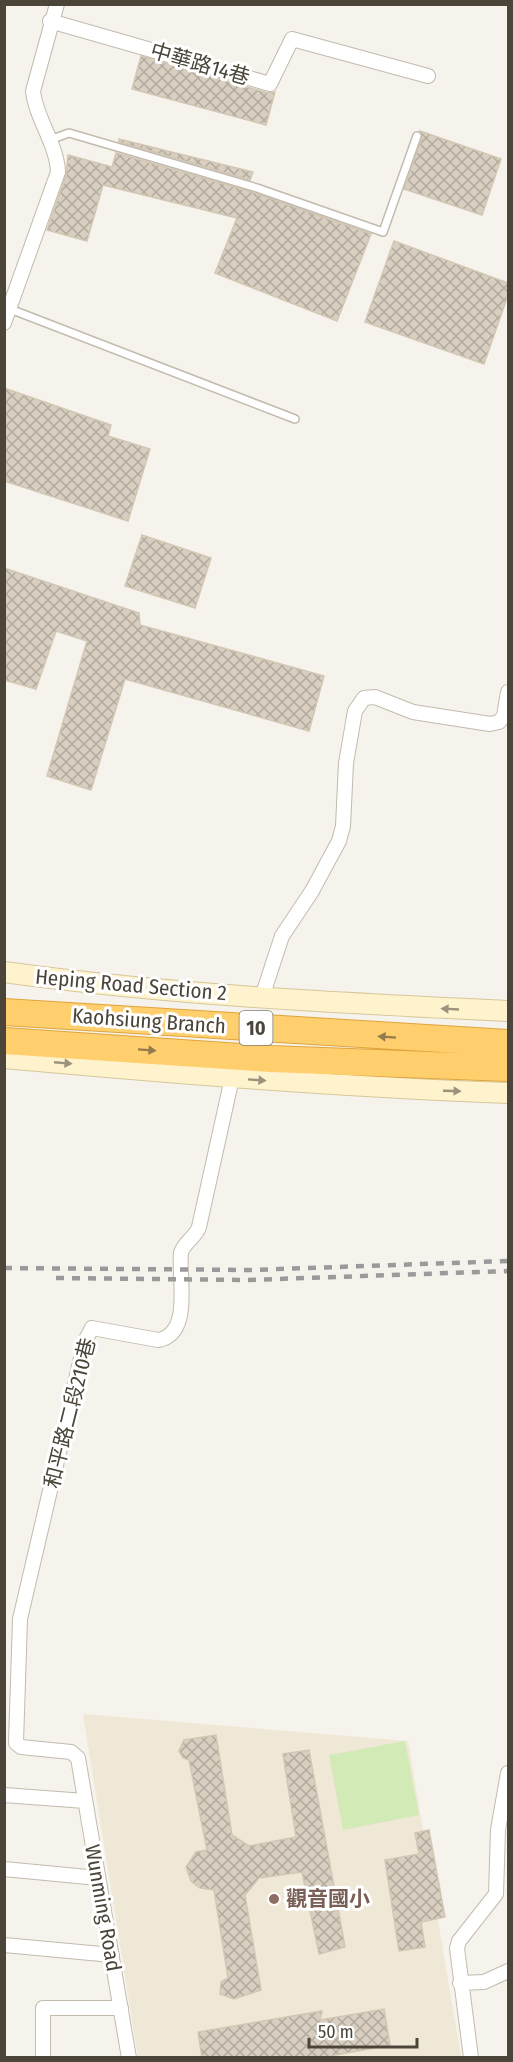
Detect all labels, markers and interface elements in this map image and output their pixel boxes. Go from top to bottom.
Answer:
street label: 中華路14巷 [147,37,253,91]
street label: Heping Road Section 2 [34,964,228,1006]
street label: Kaohsiung Branch [71,1003,227,1039]
one-way arrow [441,1004,460,1013]
road number: 10 [240,1011,272,1045]
one-way arrow [378,1032,397,1041]
one-way arrow [137,1046,156,1055]
one-way arrow [53,1058,72,1068]
one-way arrow [248,1075,267,1085]
one-way arrow [442,1087,461,1096]
street label: 和平路二段210巷 [39,1335,101,1491]
street label: Wunming Road [79,1843,127,1973]
place label: 觀音國小 [286,1886,370,1912]
marker: 觀音國小 [267,1892,281,1906]
scale bar [309,2011,417,2049]
text: 50 m [318,2021,354,2043]

